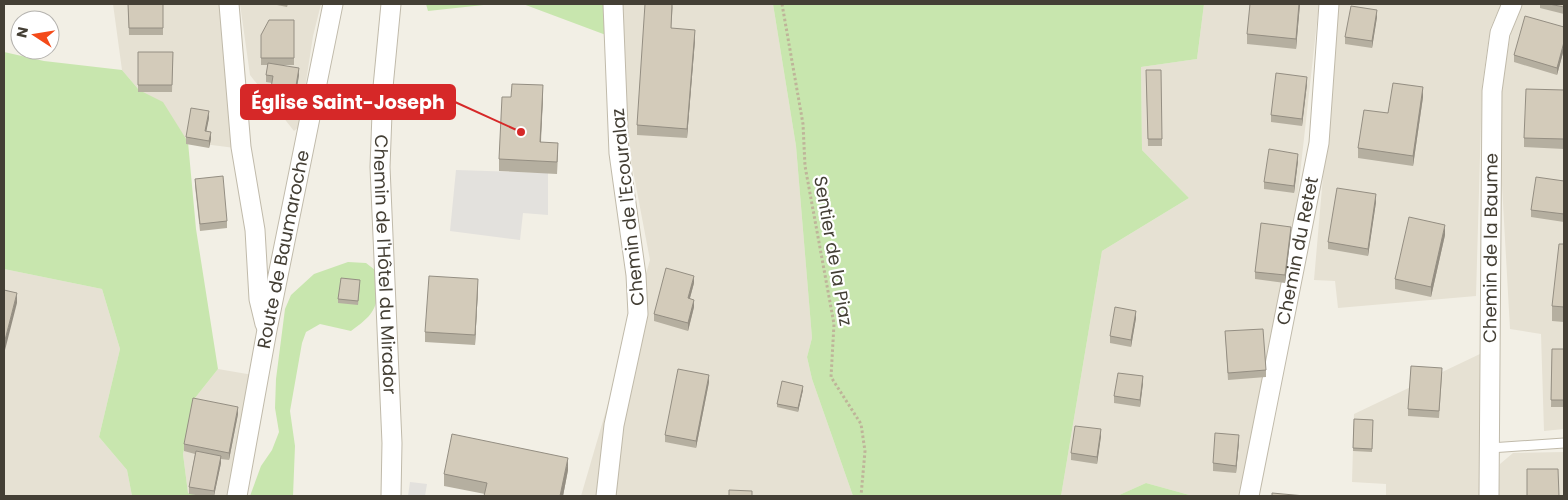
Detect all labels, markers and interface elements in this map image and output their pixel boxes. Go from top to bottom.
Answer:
north arrow [10,10,60,60]
text: N [11,25,33,40]
callout: Église Saint-Joseph [241,85,455,119]
text: Église Saint-Joseph [251,89,445,116]
street label: Chemin de l'Ecouralaz [605,107,650,307]
street label: Chemin de l'Hôtel du Mirador [368,134,403,395]
street label: Route de Baumaroche [251,148,315,351]
street label: Chemin de la Baume [1477,153,1504,343]
street label: Sentier de la Piaz [808,174,859,328]
street label: Chemin du Retet [1270,174,1324,327]

